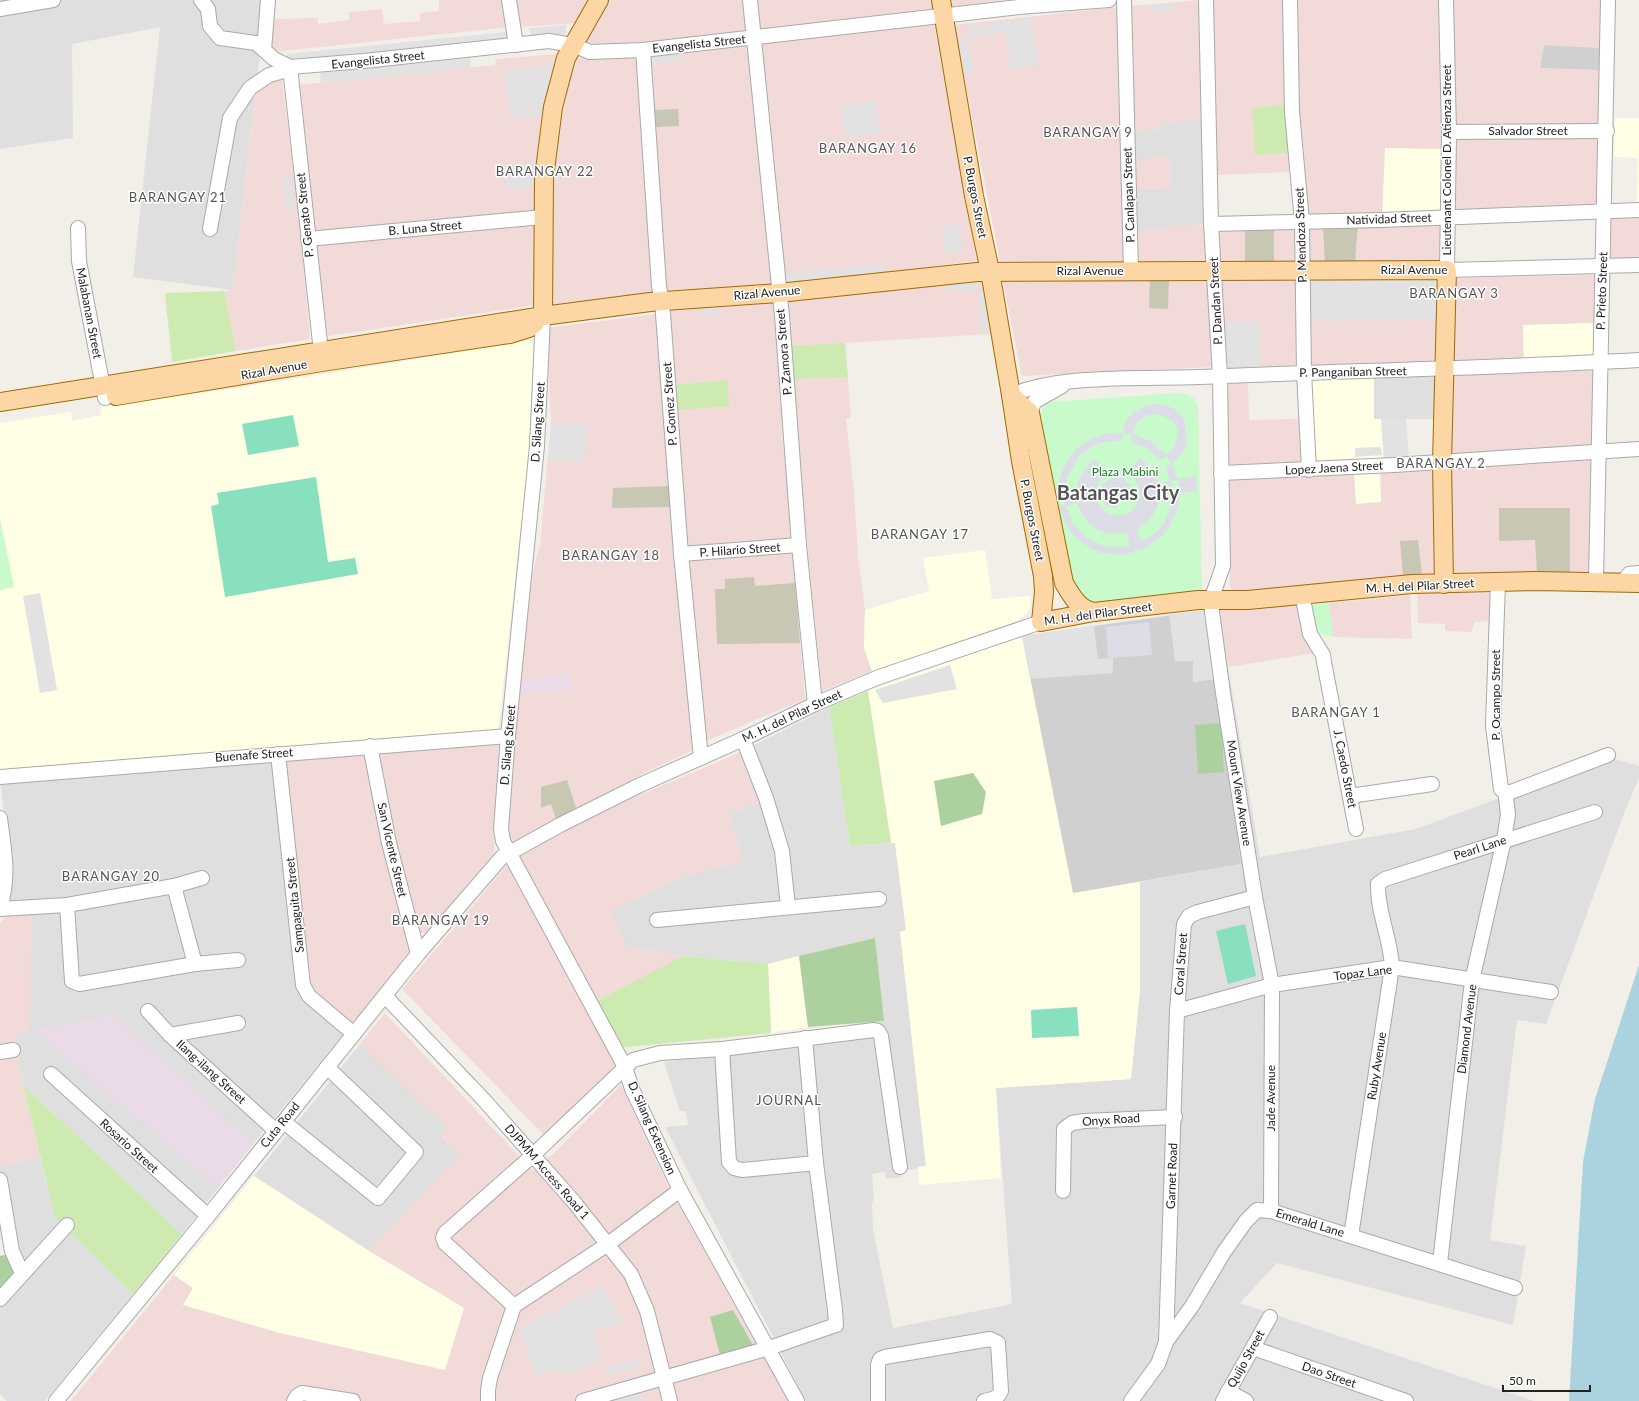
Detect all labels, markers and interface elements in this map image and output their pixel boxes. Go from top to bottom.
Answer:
street label: Evangelista Street [652,31,747,56]
street label: Evangelista Street [331,47,426,72]
street label: Lieutenant Colonel D. Atienza Street [1439,64,1454,256]
street label: Salvador Street [1488,123,1568,138]
district label: BARANGAY 9 [1043,124,1133,140]
district label: BARANGAY 16 [819,140,917,156]
street label: P. Canlapan Street [1119,146,1138,243]
street label: P. Burgos Street [960,155,991,240]
district label: BARANGAY 22 [496,163,594,179]
street label: P. Genato Street [293,171,316,258]
street label: P. Mendoza Street [1291,186,1310,283]
district label: BARANGAY 21 [129,189,227,205]
street label: Natividad Street [1346,209,1433,227]
street label: B. Luna Street [388,217,463,238]
street label: P. Prieto Street [1593,251,1610,330]
street label: P. Dandan Street [1206,256,1225,345]
street label: Rizal Avenue [1381,262,1447,277]
street label: Rizal Avenue [1057,263,1123,278]
street label: Malabanan Street [73,266,106,360]
street label: Rizal Avenue [733,282,801,303]
district label: BARANGAY 3 [1409,285,1499,301]
street label: P. Zamora Street [772,308,795,396]
street label: Rizal Avenue [240,356,308,383]
street label: P. Gomez Street [659,361,680,446]
street label: P. Panganiban Street [1299,363,1408,380]
street label: D. Silang Street [527,381,548,463]
district label: BARANGAY 2 [1396,455,1486,471]
street label: Lopez Jaena Street [1285,457,1384,478]
park label: Plaza Mabini [1092,464,1158,479]
street label: P. Burgos Street [1017,478,1048,563]
district label: Batangas City [1057,480,1180,504]
district label: BARANGAY 17 [871,526,969,542]
street label: P. Hilario Street [699,539,782,560]
district label: BARANGAY 18 [562,547,660,563]
street label: M. H. del Pilar Street [1365,575,1475,596]
street label: M. H. del Pilar Street [1043,598,1153,628]
street label: P. Ocampo Street [1488,649,1503,741]
street label: M. H. del Pilar Street [739,685,845,745]
street label: D. Silang Street [497,704,519,786]
district label: BARANGAY 1 [1291,704,1381,720]
street label: J. Caedo Street [1331,729,1361,810]
street label: Mount View Avenue [1224,739,1255,847]
street label: Buenafe Street [214,744,294,765]
street label: San Vicente Street [374,801,411,899]
street label: Pearl Lane [1452,832,1508,863]
street label: Sampaguita Street [282,856,307,953]
district label: BARANGAY 20 [62,868,160,884]
district label: BARANGAY 19 [392,912,490,928]
street label: Coral Street [1171,932,1190,996]
street label: Topaz Lane [1333,961,1393,984]
street label: Diamond Avenue [1454,983,1479,1075]
street label: Ruby Avenue [1364,1031,1389,1101]
street label: Ilang-ilang Street [173,1036,250,1107]
street label: Jade Avenue [1263,1065,1278,1131]
street label: D. Silang Extension [625,1079,680,1177]
district label: JOURNAL [756,1092,822,1108]
street label: Cuta Road [257,1099,303,1151]
street label: Onyx Road [1082,1110,1140,1129]
street label: Rosario Street [97,1115,162,1176]
street label: DJPMM Access Road 1 [502,1121,593,1222]
street label: Garnet Road [1163,1143,1180,1209]
street label: Emerald Lane [1274,1205,1346,1240]
street label: Quijo Street [1224,1327,1268,1390]
street label: Dao Street [1300,1358,1359,1391]
scale bar [1503,1367,1590,1393]
text: 50 m [1509,1373,1536,1388]

